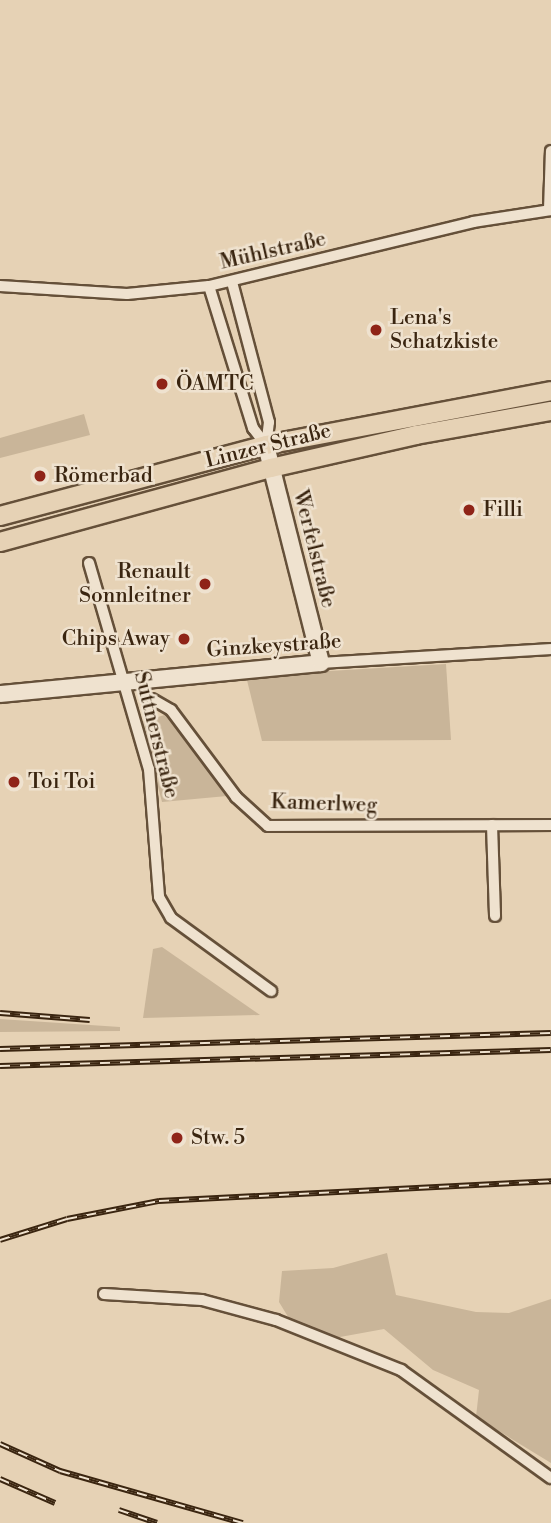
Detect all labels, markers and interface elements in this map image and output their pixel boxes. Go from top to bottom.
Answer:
street label: Mühlstraße [218,227,328,275]
place label: Lena's Schatzkiste [390,305,498,355]
marker: Lena's Schatzkiste [368,322,384,338]
place label: ÖAMTC [176,371,253,397]
marker: ÖAMTC [154,376,170,392]
street label: Linzer Straße [202,418,334,474]
place label: Römerbad [54,463,153,489]
marker: Römerbad [32,468,48,484]
street label: Werfelstraße [287,487,341,611]
place label: Filli [483,497,523,523]
marker: Filli [461,502,477,518]
place label: Renault Sonnleitner [79,559,191,609]
marker: Renault Sonnleitner [197,576,213,592]
place label: Chips Away [62,626,170,652]
street label: Ginzkeystraße [206,629,342,663]
marker: Chips Away [176,631,192,647]
street label: Suttnerstraße [128,669,184,801]
place label: Toi Toi [28,769,96,795]
marker: Toi Toi [6,774,22,790]
street label: Kamerlweg [270,790,378,818]
place label: Stw. 5 [191,1125,245,1151]
marker: Stw. 5 [169,1130,185,1146]

